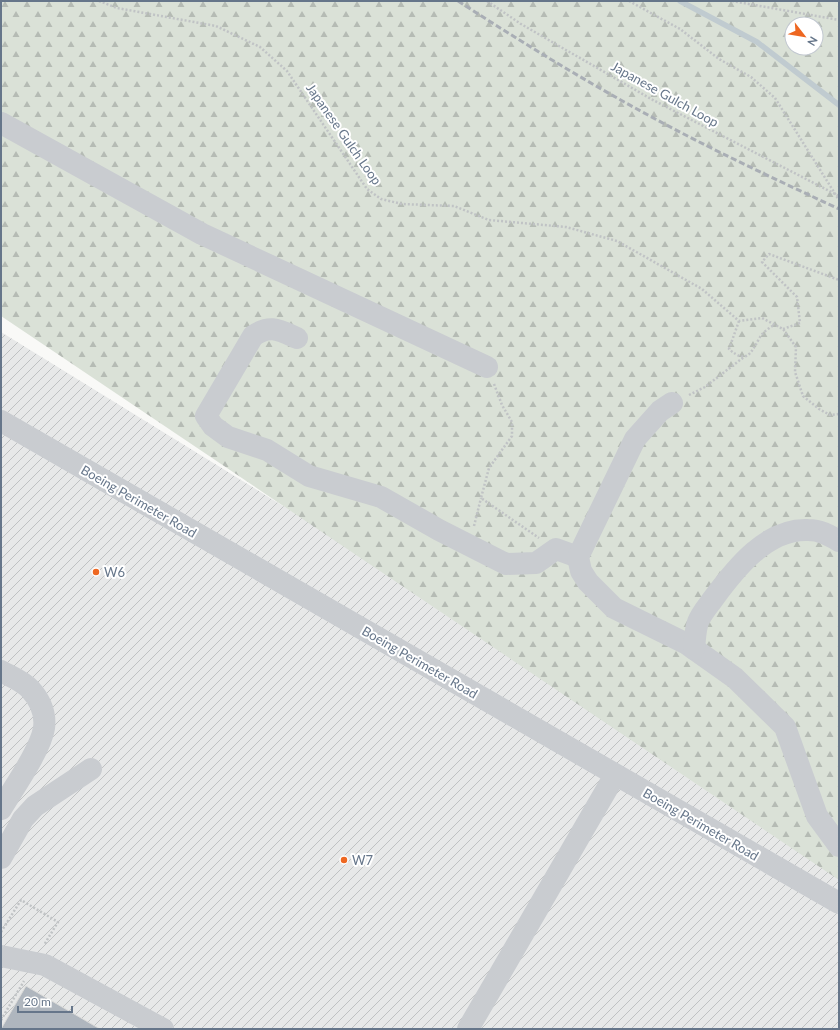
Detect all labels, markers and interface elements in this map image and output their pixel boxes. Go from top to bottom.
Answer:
north arrow [784,16,824,56]
text: N [805,34,821,48]
street label: Japanese Gulch Loop [609,58,721,130]
street label: Japanese Gulch Loop [303,80,385,188]
street label: Boeing Perimeter Road [78,461,200,541]
place label: W6 [104,564,125,580]
marker: W6 [91,567,101,577]
street label: Boeing Perimeter Road [359,622,481,702]
street label: Boeing Perimeter Road [640,784,762,864]
place label: W7 [352,852,373,868]
marker: W7 [339,855,349,865]
scale bar [18,988,72,1014]
text: 20 m [24,994,51,1009]

